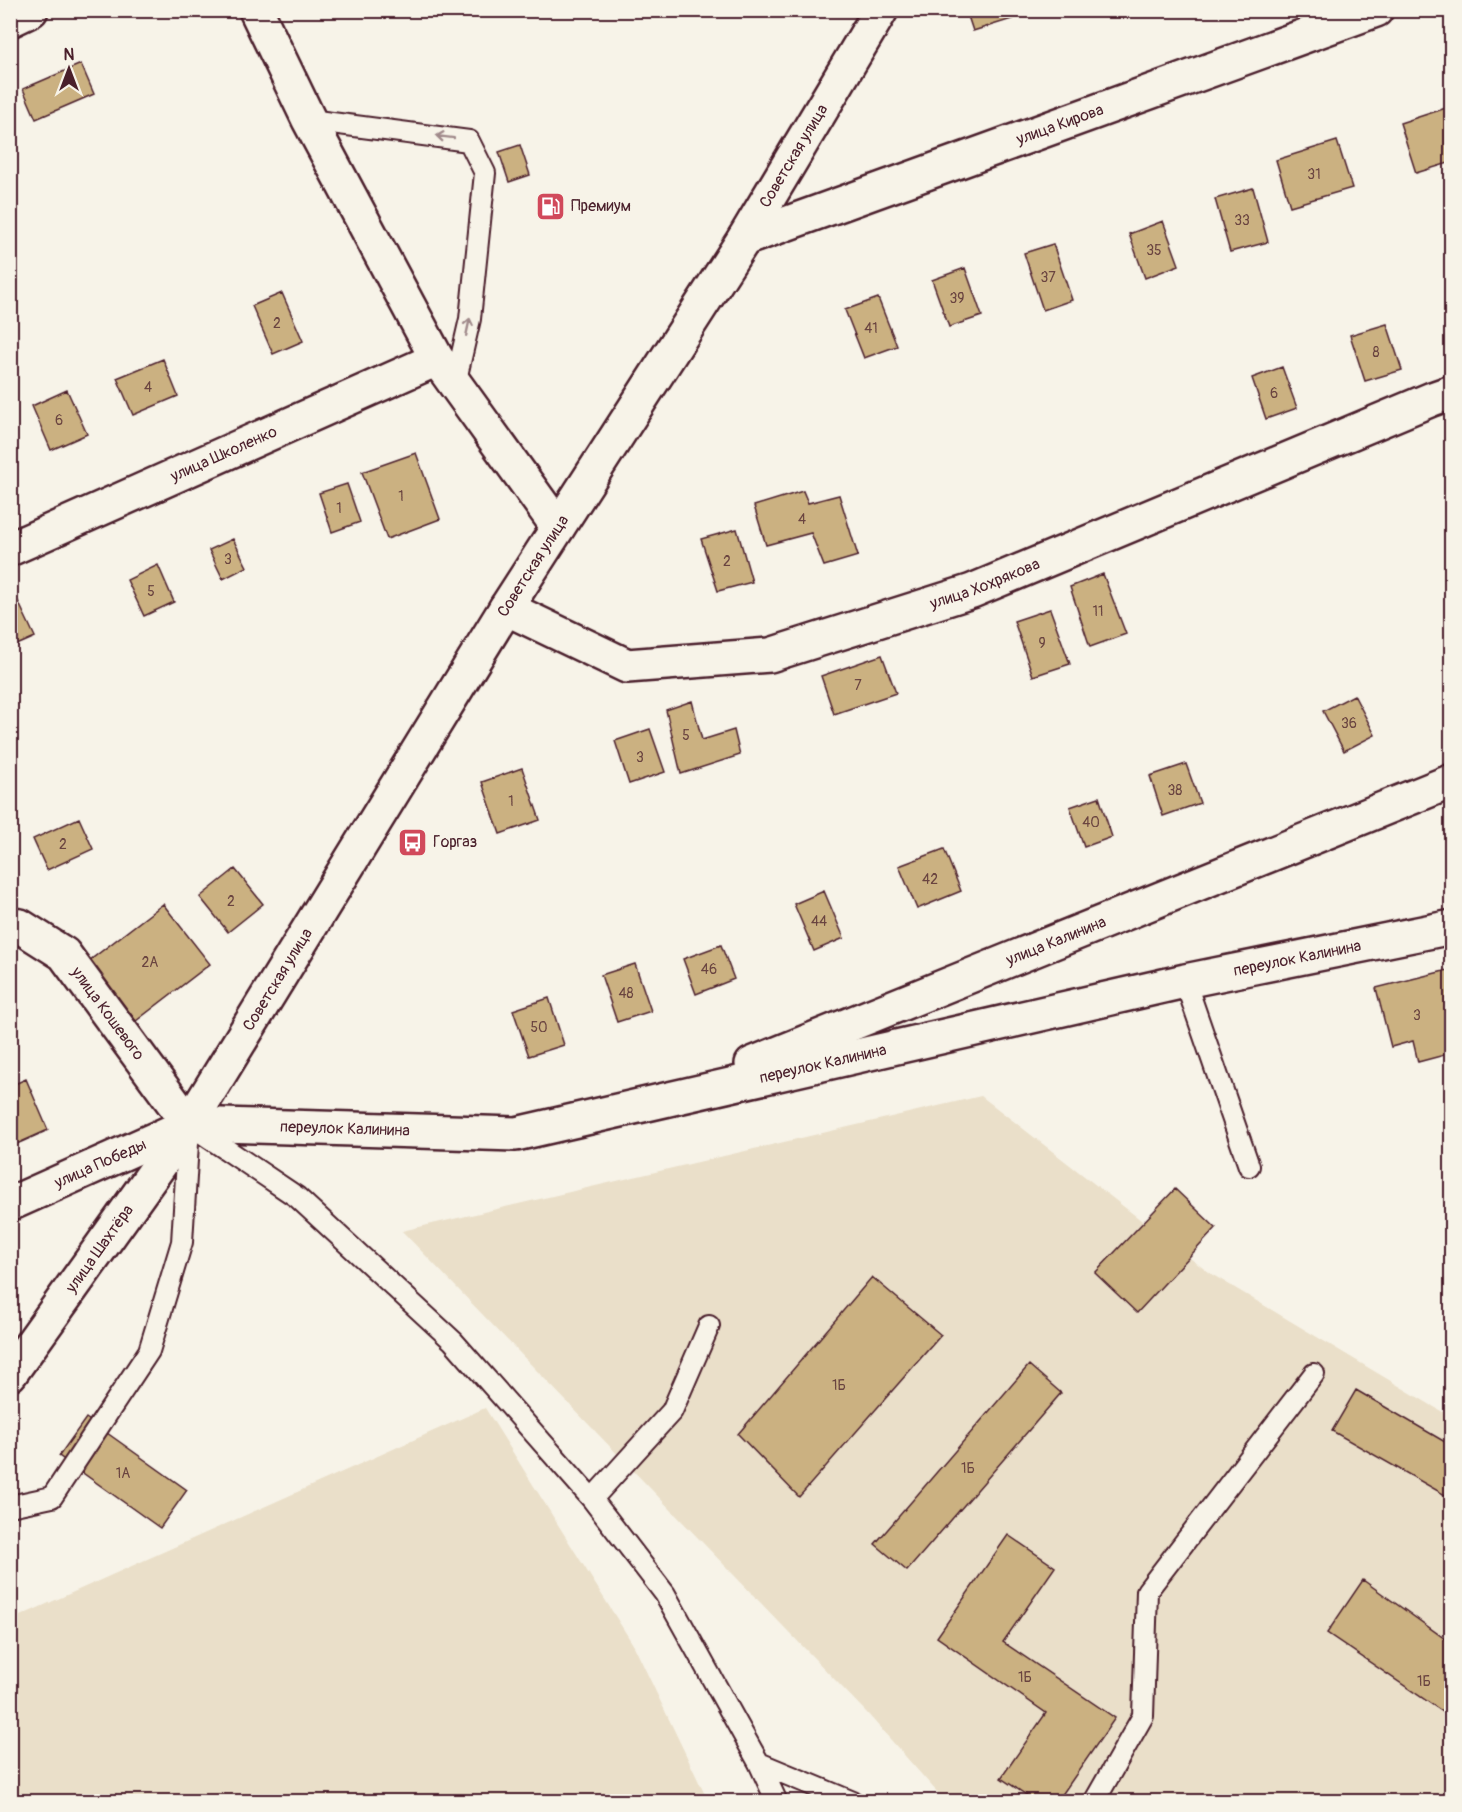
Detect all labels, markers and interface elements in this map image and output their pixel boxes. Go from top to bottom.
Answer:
north arrow [39,39,99,99]
text: N [64,45,75,65]
street label: улица Кирова [1013,100,1106,150]
street label: Советская улица [755,101,832,211]
one-way arrow [435,132,455,143]
house number: 31 [1307,166,1321,183]
fuel station icon: Премиум [534,190,566,222]
place label: Премиум [571,196,631,216]
house number: 33 [1234,212,1250,229]
house number: 35 [1146,242,1162,259]
house number: 37 [1040,269,1056,286]
house number: 39 [949,290,965,307]
house number: 2 [273,315,281,332]
one-way arrow [463,318,474,338]
house number: 41 [864,320,878,337]
house number: 8 [1372,344,1380,361]
house number: 4 [144,379,152,396]
house number: 6 [1270,385,1278,402]
house number: 6 [55,412,63,429]
street label: улица Школенко [167,421,281,487]
house number: 1 [398,488,404,505]
house number: 1 [336,500,342,517]
street label: Советская улица [493,511,573,621]
house number: 4 [798,511,806,528]
house number: 3 [224,551,232,568]
house number: 2 [723,553,731,570]
street label: улица Хохрякова [927,554,1043,614]
house number: 5 [147,583,155,600]
house number: 11 [1093,603,1103,620]
house number: 9 [1038,635,1046,652]
house number: 7 [854,677,862,694]
house number: 36 [1341,715,1357,732]
house number: 5 [682,727,690,744]
house number: 3 [636,749,644,766]
house number: 38 [1168,782,1182,799]
house number: 1 [508,793,514,810]
house number: 40 [1082,814,1100,831]
bus stop icon: Горгаз [396,826,428,858]
place label: Горгаз [433,832,477,852]
house number: 2 [59,836,67,853]
house number: 42 [922,871,938,888]
house number: 2 [227,893,235,910]
street label: улица Калинина [1002,912,1109,971]
house number: 44 [811,913,827,930]
street label: Советская улица [239,924,317,1035]
street label: переулок Калинина [1232,936,1363,981]
house number: 2А [142,954,158,971]
house number: 46 [701,961,717,978]
street label: улица Кошевого [66,962,149,1064]
house number: 48 [618,985,634,1002]
house number: 3 [1413,1007,1421,1024]
house number: 50 [530,1019,548,1036]
street label: переулок Калинина [757,1040,888,1088]
street label: переулок Калинина [280,1117,410,1141]
street label: улица Победы [50,1134,149,1193]
street label: улица Шахтёра [61,1201,138,1298]
house number: 1Б [832,1377,846,1394]
house number: 1Б [961,1460,975,1477]
house number: 1А [116,1465,130,1482]
house number: 1Б [1018,1669,1032,1686]
house number: 1Б [1417,1673,1431,1690]

